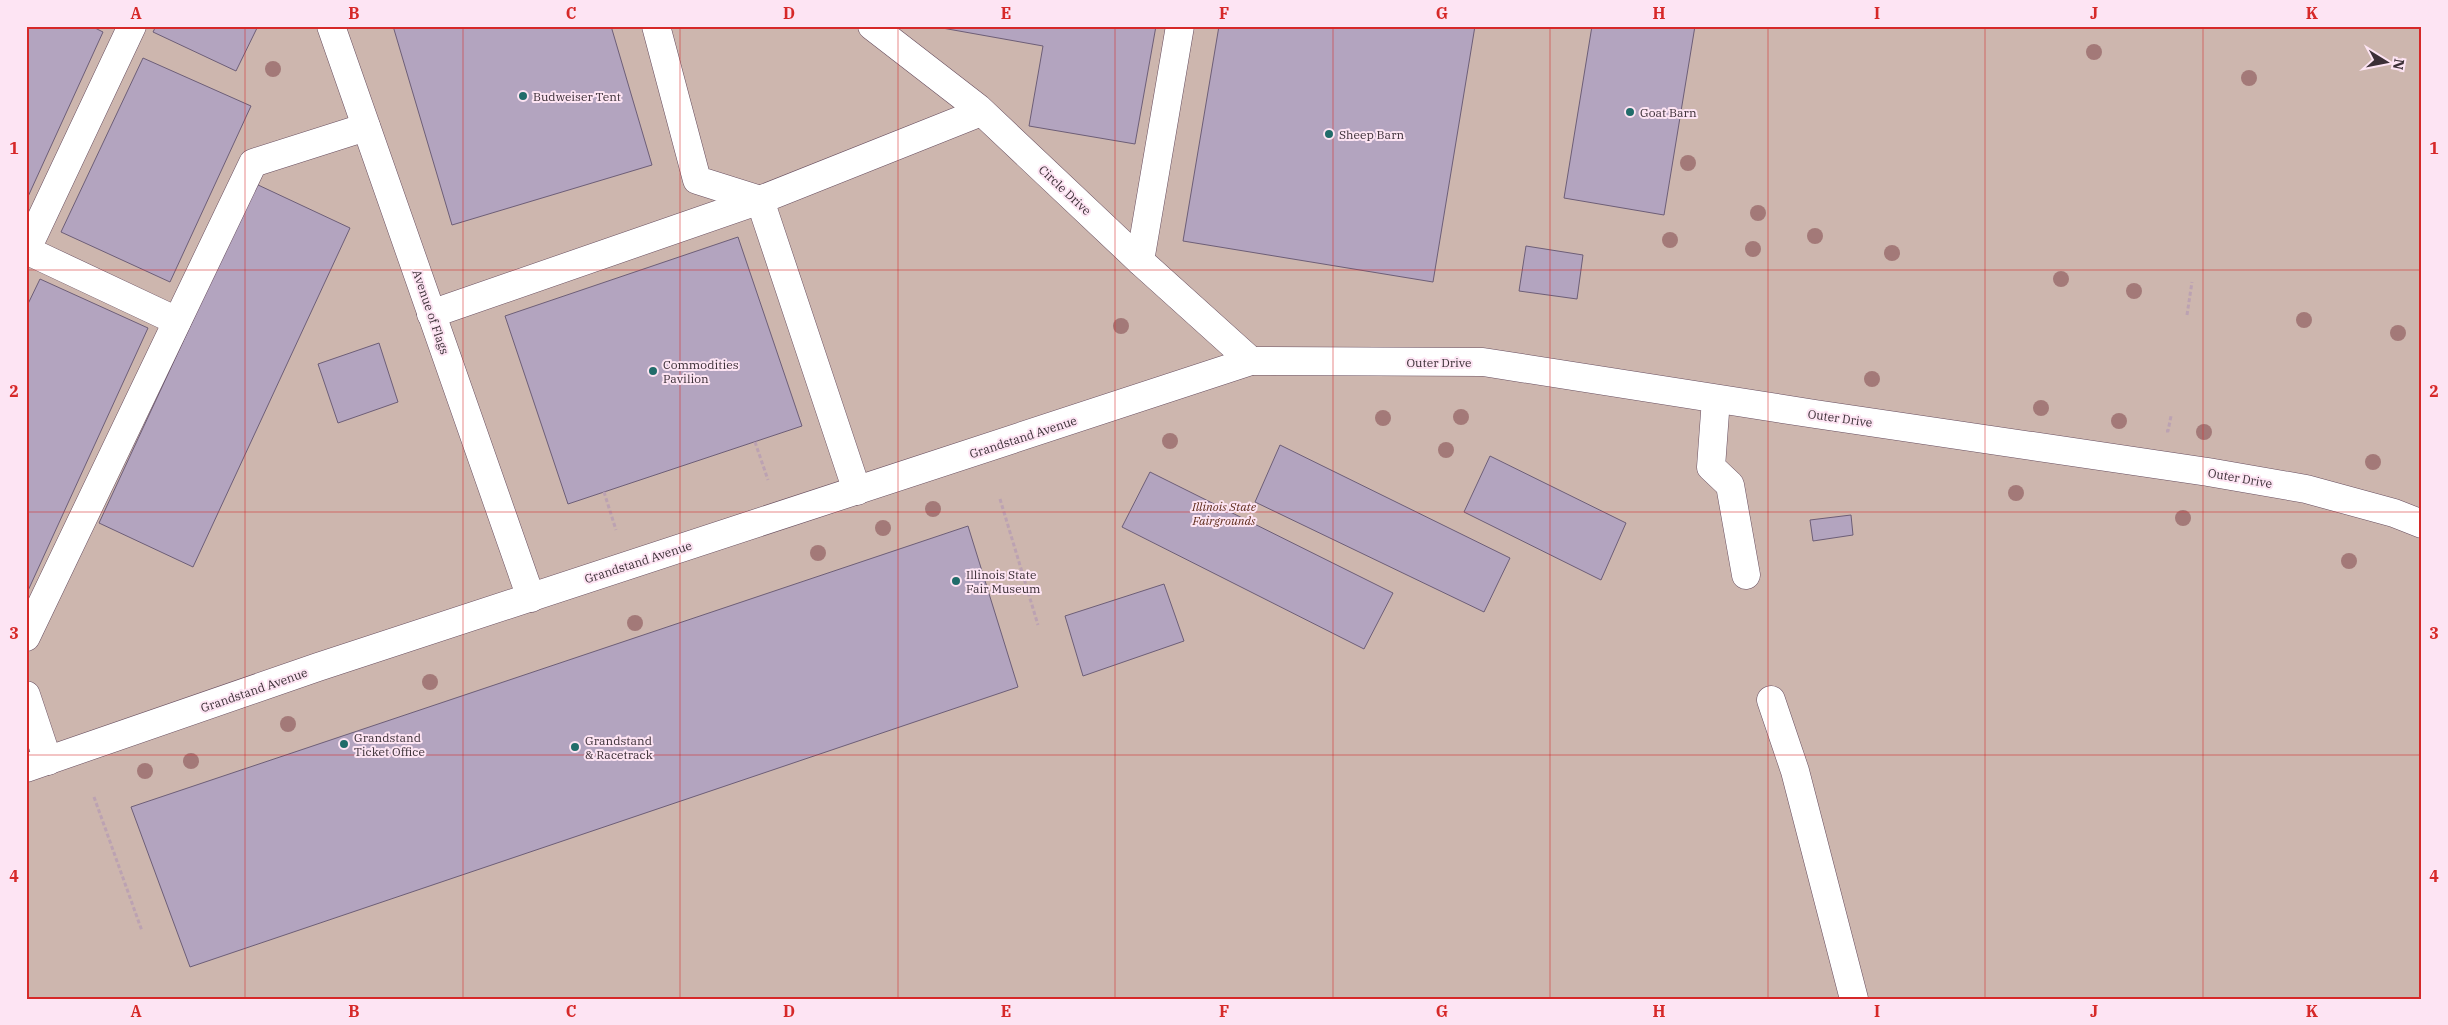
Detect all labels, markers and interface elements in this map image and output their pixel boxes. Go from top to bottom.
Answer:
text: A [130,3,142,23]
text: B [348,3,360,23]
text: C [566,3,576,23]
text: D [783,3,795,23]
text: E [1001,3,1011,23]
text: F [1219,3,1229,23]
text: G [1436,3,1448,23]
text: H [1653,3,1666,23]
text: I [1874,3,1880,23]
text: J [2090,3,2098,23]
text: K [2306,3,2319,23]
north arrow [2360,38,2410,88]
text: N [2389,57,2409,71]
place label: Budweiser Tent [533,89,621,104]
marker: Budweiser Tent [517,90,529,102]
place label: Goat Barn [1640,105,1697,120]
marker: Goat Barn [1624,106,1636,118]
place label: Sheep Barn [1339,127,1404,142]
marker: Sheep Barn [1323,128,1335,140]
text: 1 [9,138,19,158]
text: 1 [2429,138,2439,158]
street label: Circle Drive [1036,162,1094,218]
street label: Avenue of Flags [409,268,453,356]
street label: Outer Drive [1406,355,1472,370]
place label: Commodities Pavilion [663,357,739,386]
marker: Commodities Pavilion [647,365,659,377]
text: 2 [9,381,19,401]
text: 2 [2429,381,2439,401]
street label: Outer Drive [1807,406,1873,430]
street label: Grandstand Avenue [967,413,1079,461]
street label: Outer Drive [2207,465,2273,491]
park label: Illinois State Fairgrounds [1191,499,1257,528]
street label: Grandstand Avenue [582,538,694,586]
place label: Illinois State Fair Museum [966,567,1041,596]
marker: Illinois State Fair Museum [950,575,962,587]
text: 3 [9,623,19,643]
text: 3 [2429,623,2439,643]
street label: Grandstand Avenue [199,665,309,715]
place label: Grandstand Ticket Office [354,730,425,759]
place label: Grandstand & Racetrack [585,733,653,762]
marker: Grandstand Ticket Office [338,738,350,750]
marker: Grandstand & Racetrack [569,741,581,753]
text: 4 [9,866,19,886]
text: 4 [2429,866,2439,886]
text: A [130,1001,142,1021]
text: B [348,1001,360,1021]
text: C [566,1001,576,1021]
text: D [783,1001,795,1021]
text: E [1001,1001,1011,1021]
text: F [1219,1001,1229,1021]
text: G [1436,1001,1448,1021]
text: H [1653,1001,1666,1021]
text: I [1874,1001,1880,1021]
text: J [2090,1001,2098,1021]
text: K [2306,1001,2319,1021]

